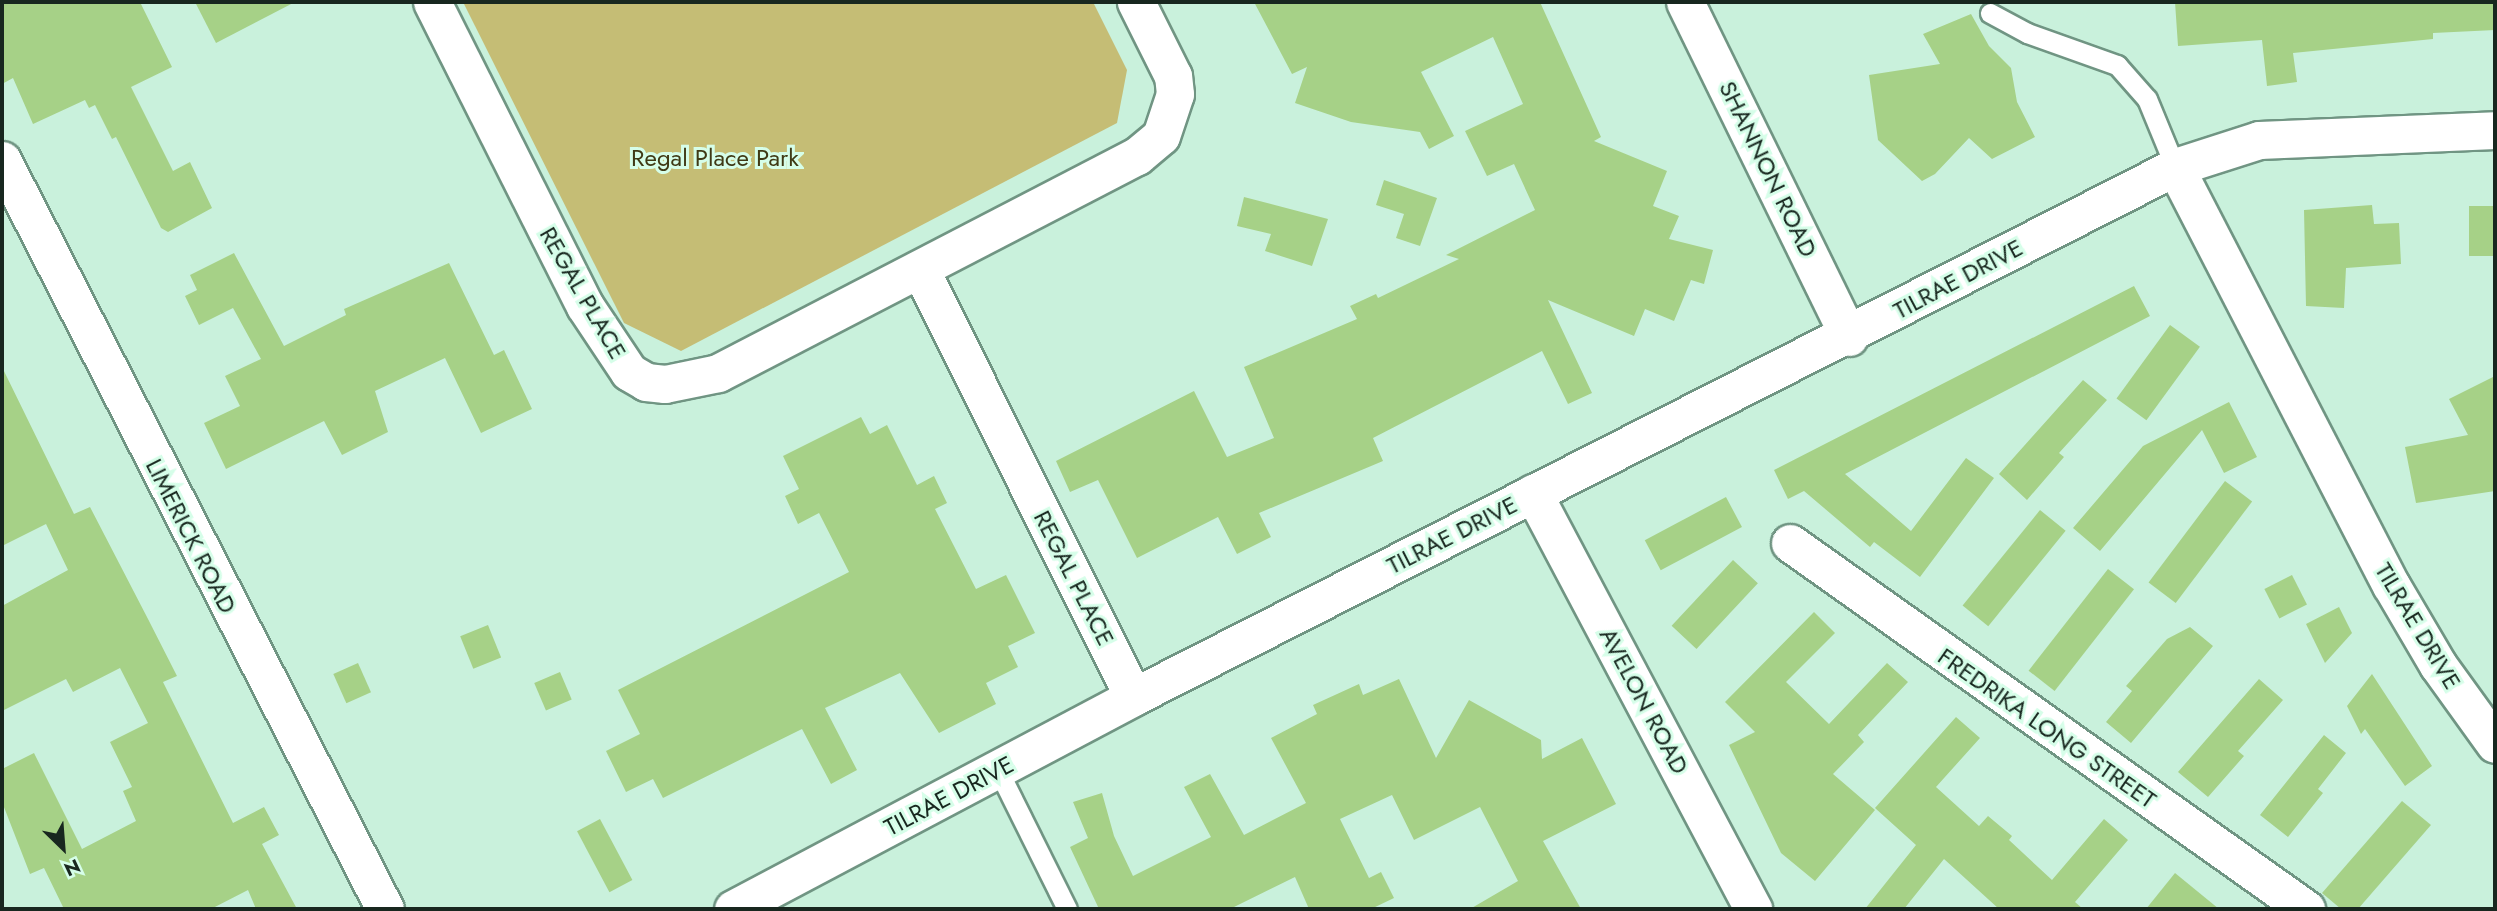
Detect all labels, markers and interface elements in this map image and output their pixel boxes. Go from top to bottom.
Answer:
street label: SHANNON ROAD [1713,76,1823,262]
park label: Regal Place Park [631,144,799,172]
street label: REGAL PLACE [534,222,632,364]
street label: TILRAE DRIVE [1888,233,2028,325]
street label: LIMERICK ROAD [140,454,242,618]
street label: TILRAE DRIVE [1382,490,1522,580]
street label: REGAL PLACE [1028,506,1120,650]
street label: TILRAE DRIVE [2369,558,2467,694]
street label: AVELON ROAD [1593,623,1695,779]
street label: FREDRIKA LONG STREET [1932,642,2162,814]
street label: TILRAE DRIVE [879,750,1019,842]
north arrow [28,813,98,883]
text: N [60,852,85,883]

